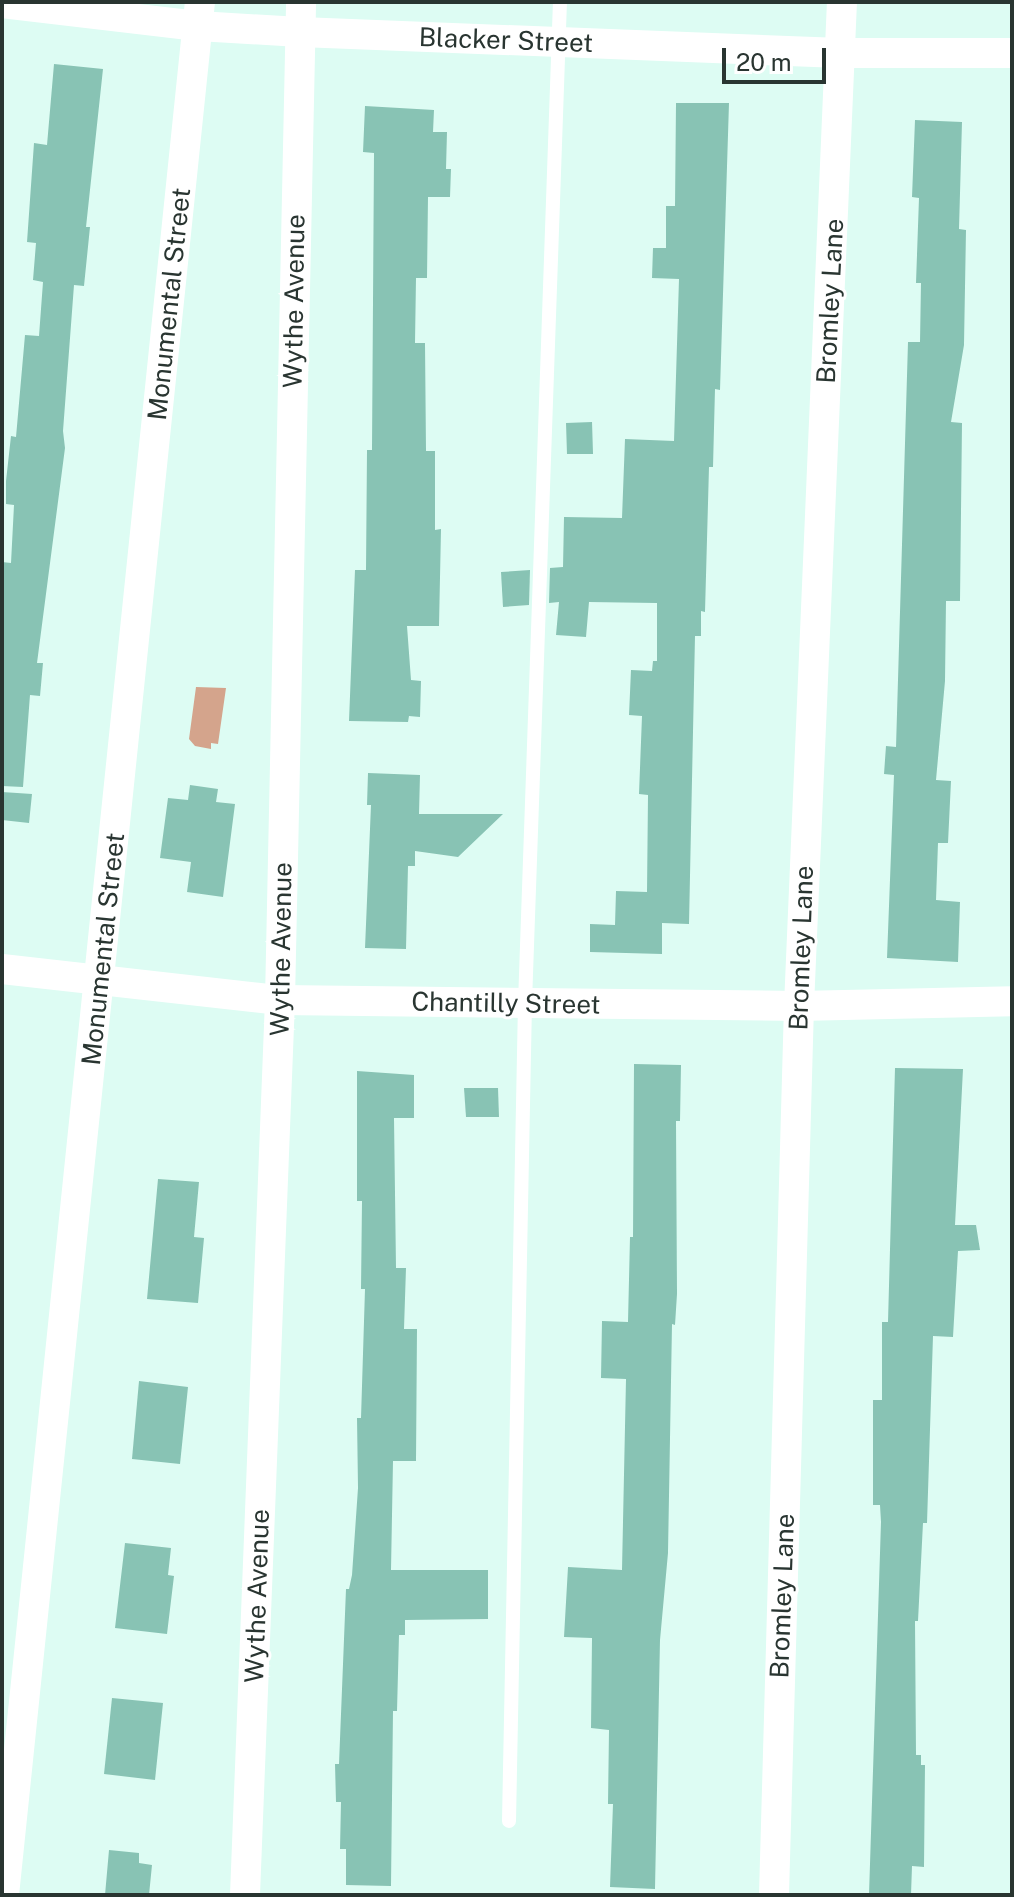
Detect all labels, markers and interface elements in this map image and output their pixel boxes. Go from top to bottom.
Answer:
street label: Blacker Street [418,21,594,59]
scale bar [726,32,830,82]
text: 20 m [736,48,792,76]
street label: Monumental Street [141,186,197,422]
street label: Wythe Avenue [277,214,311,388]
street label: Bromley Lane [810,218,850,384]
street label: Monumental Street [75,831,131,1067]
street label: Wythe Avenue [264,862,298,1036]
street label: Bromley Lane [783,865,819,1031]
street label: Chantilly Street [411,986,601,1020]
street label: Wythe Avenue [238,1508,276,1684]
street label: Bromley Lane [764,1513,800,1679]

